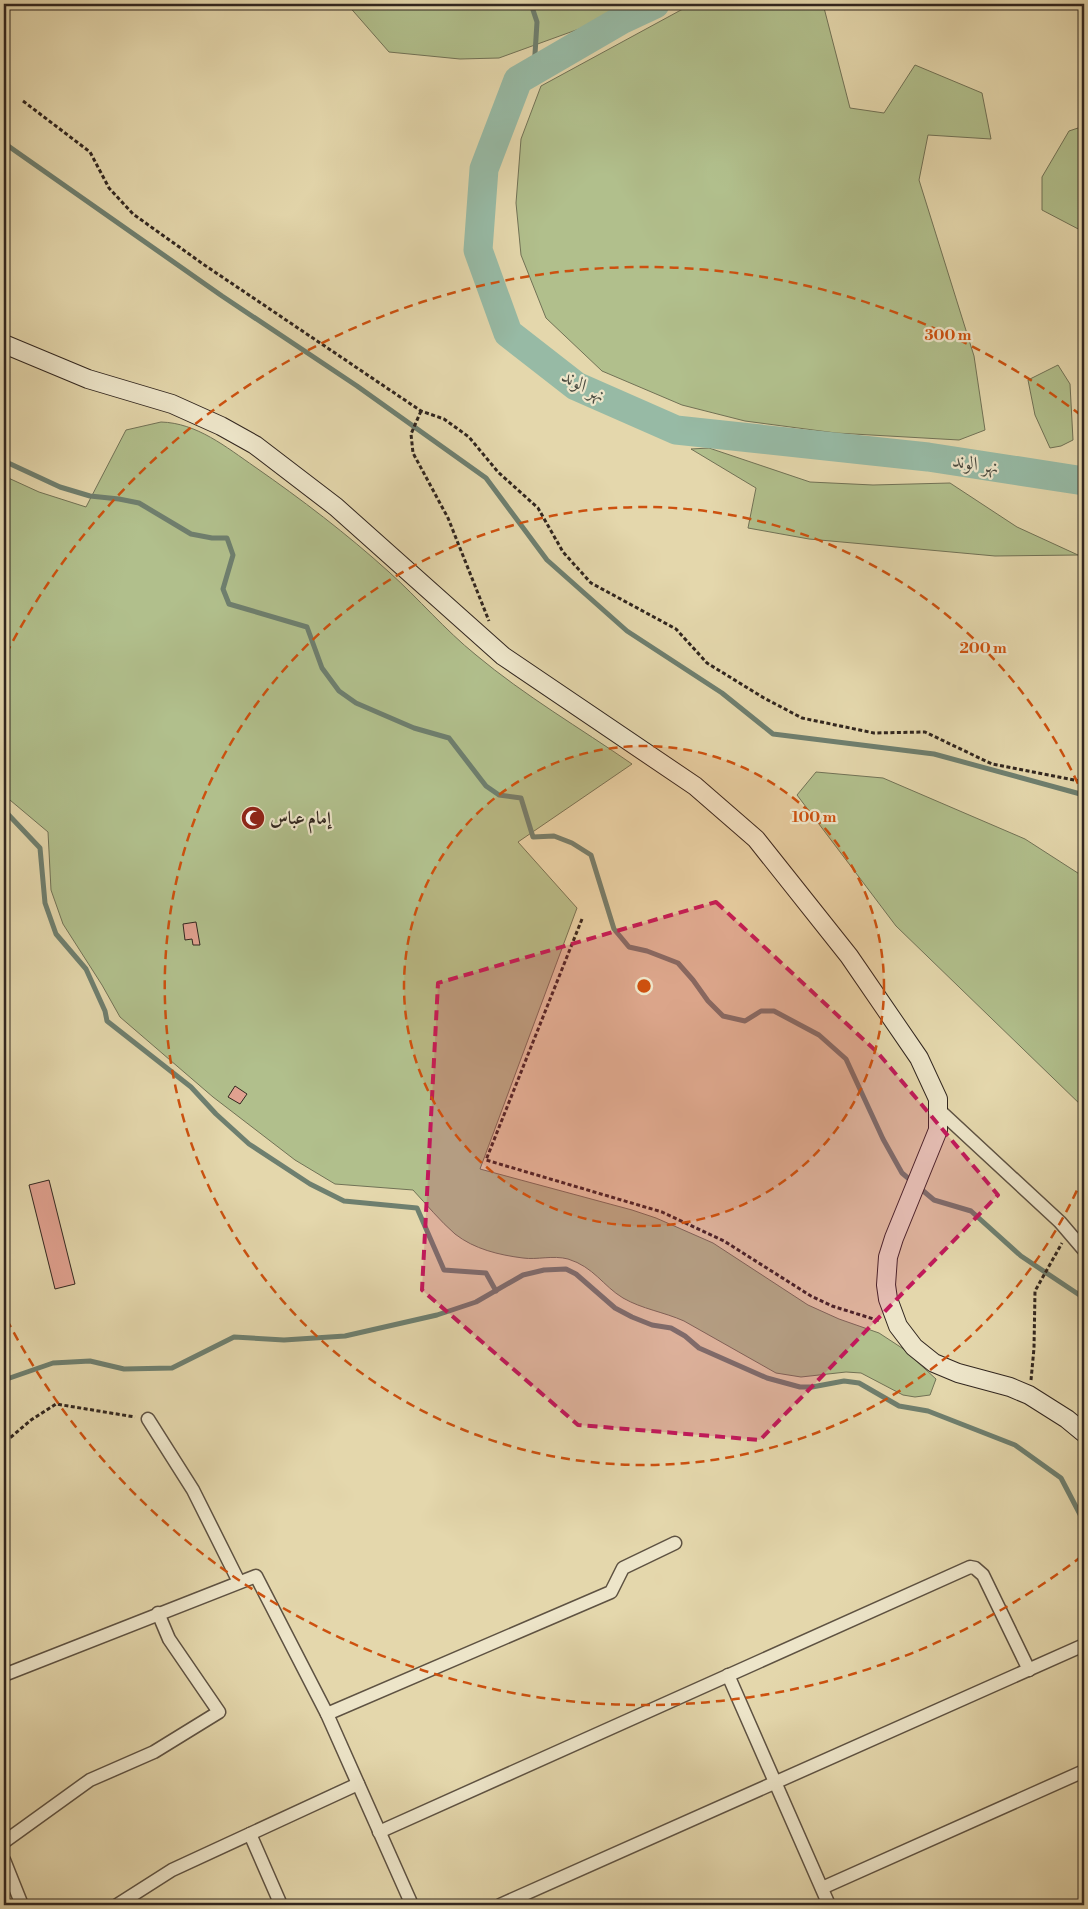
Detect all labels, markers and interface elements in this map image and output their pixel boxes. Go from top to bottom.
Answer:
text: 300 m [925,326,972,345]
water label: نهر الوند [558,364,610,408]
water label: نهر الوند [951,448,1001,480]
text: 200 m [959,639,1007,658]
mosque icon: إمام عباس [240,805,266,831]
place label: إمام عباس [270,807,333,834]
text: 100 m [792,808,837,827]
centre of rings [635,977,653,995]

